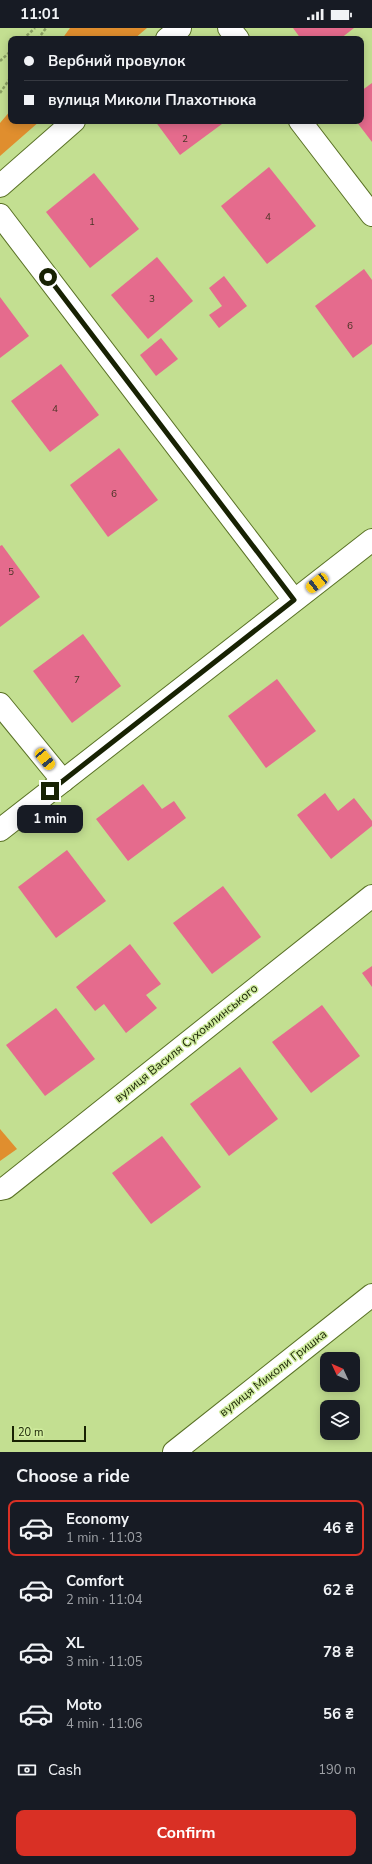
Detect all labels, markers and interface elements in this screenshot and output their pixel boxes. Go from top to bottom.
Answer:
text: 11:01 [20,4,60,24]
text: Вербний провулок [48,51,186,71]
text: вулиця Миколи Плахотнюка [48,90,256,110]
house number: 2 [182,132,188,146]
house number: 4 [265,210,271,224]
house number: 1 [89,215,95,229]
route start [39,268,57,286]
house number: 3 [149,292,155,306]
house number: 6 [347,319,353,333]
house number: 4 [52,402,58,416]
house number: 6 [111,487,117,501]
house number: 5 [8,565,14,579]
car [304,571,330,595]
house number: 7 [74,673,80,687]
car [33,746,57,772]
route end [41,782,59,800]
callout: 1 min [17,805,83,833]
text: 1 min [33,810,67,828]
street label: вулиця Василя Сухомлинського [111,980,261,1106]
street label: вулиця Миколи Гришка [216,1326,330,1420]
north arrow [320,1352,360,1392]
map controls [320,1352,360,1440]
button: layers [320,1400,360,1440]
scale bar [12,1424,86,1443]
text: 20 m [18,1425,43,1440]
text: Choose a ride [16,1464,130,1488]
text: Economy [66,1509,129,1529]
icon: car [18,1510,54,1546]
text: 46 ₴ [323,1518,354,1538]
text: 1 min · 11:03 [66,1529,142,1547]
text: Comfort [66,1571,123,1591]
icon: car [18,1572,54,1608]
text: 62 ₴ [323,1580,354,1600]
text: 2 min · 11:04 [66,1591,142,1609]
text: XL [66,1633,85,1653]
icon: car [18,1634,54,1670]
text: 78 ₴ [323,1642,354,1662]
text: 3 min · 11:05 [66,1653,142,1671]
text: Moto [66,1695,102,1715]
icon: car [18,1696,54,1732]
text: 56 ₴ [323,1704,354,1724]
text: 4 min · 11:06 [66,1715,142,1733]
icon: cash [16,1759,38,1781]
text: Cash [48,1760,82,1780]
text: 190 m [318,1761,356,1779]
button: Confirm [16,1810,356,1856]

